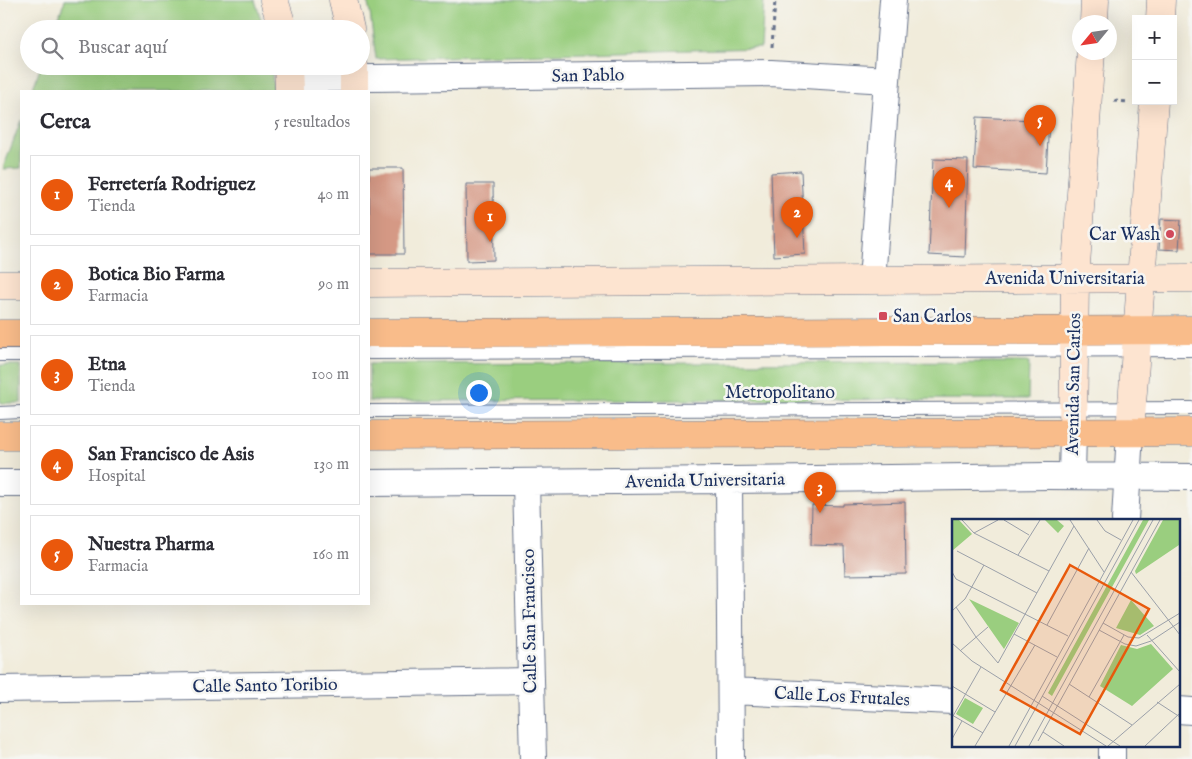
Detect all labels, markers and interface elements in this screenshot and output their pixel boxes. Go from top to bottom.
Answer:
north arrow [1072,15,1117,60]
map controls [1132,15,1177,105]
button: + [1132,15,1177,60]
search box [20,20,370,75]
icon: search [38,34,66,62]
text: Buscar aquí [78,36,167,60]
button: − [1132,60,1177,105]
street label: San Pablo [551,64,625,89]
pin: 5 [1024,105,1056,146]
text: Cerca [40,109,90,136]
text: 5 resultados [274,113,350,133]
pin: 4 [933,167,965,208]
text: Ferretería Rodriguez [88,173,255,197]
text: 1 [54,185,60,205]
text: 40 m [317,185,349,205]
text: Tienda [88,197,135,217]
pin: 2 [781,197,813,238]
pin: 1 [474,201,506,242]
place label: Car Wash [1089,224,1160,247]
marker: Car Wash [1164,228,1176,240]
text: Botica Bio Farma [88,263,225,287]
street label: Avenida Universitaria [984,268,1145,291]
text: 2 [53,275,61,295]
text: 90 m [318,275,349,295]
text: Farmacia [88,287,148,307]
place label: San Carlos [893,306,972,329]
marker: San Carlos [877,310,889,322]
street label: Avenida San Carlos [1062,313,1087,456]
text: Etna [88,353,126,377]
text: 3 [54,365,60,385]
text: 100 m [312,365,349,385]
text: Tienda [88,377,135,397]
your location [466,380,492,406]
street label: Metropolitano [725,382,835,405]
text: San Francisco de Asis [88,443,254,467]
text: 4 [53,455,61,475]
text: 130 m [313,455,349,475]
text: Hospital [88,467,145,487]
street label: Avenida Universitaria [624,469,785,494]
pin: 3 [804,472,836,513]
inset map [952,519,1180,746]
text: Nuestra Pharma [88,533,214,557]
text: 5 [54,545,60,565]
text: 160 m [313,545,349,565]
street label: Calle San Francisco [518,548,543,693]
text: Farmacia [88,557,148,577]
street label: Calle Santo Toribio [192,674,338,699]
street label: Calle Los Frutales [773,682,910,713]

